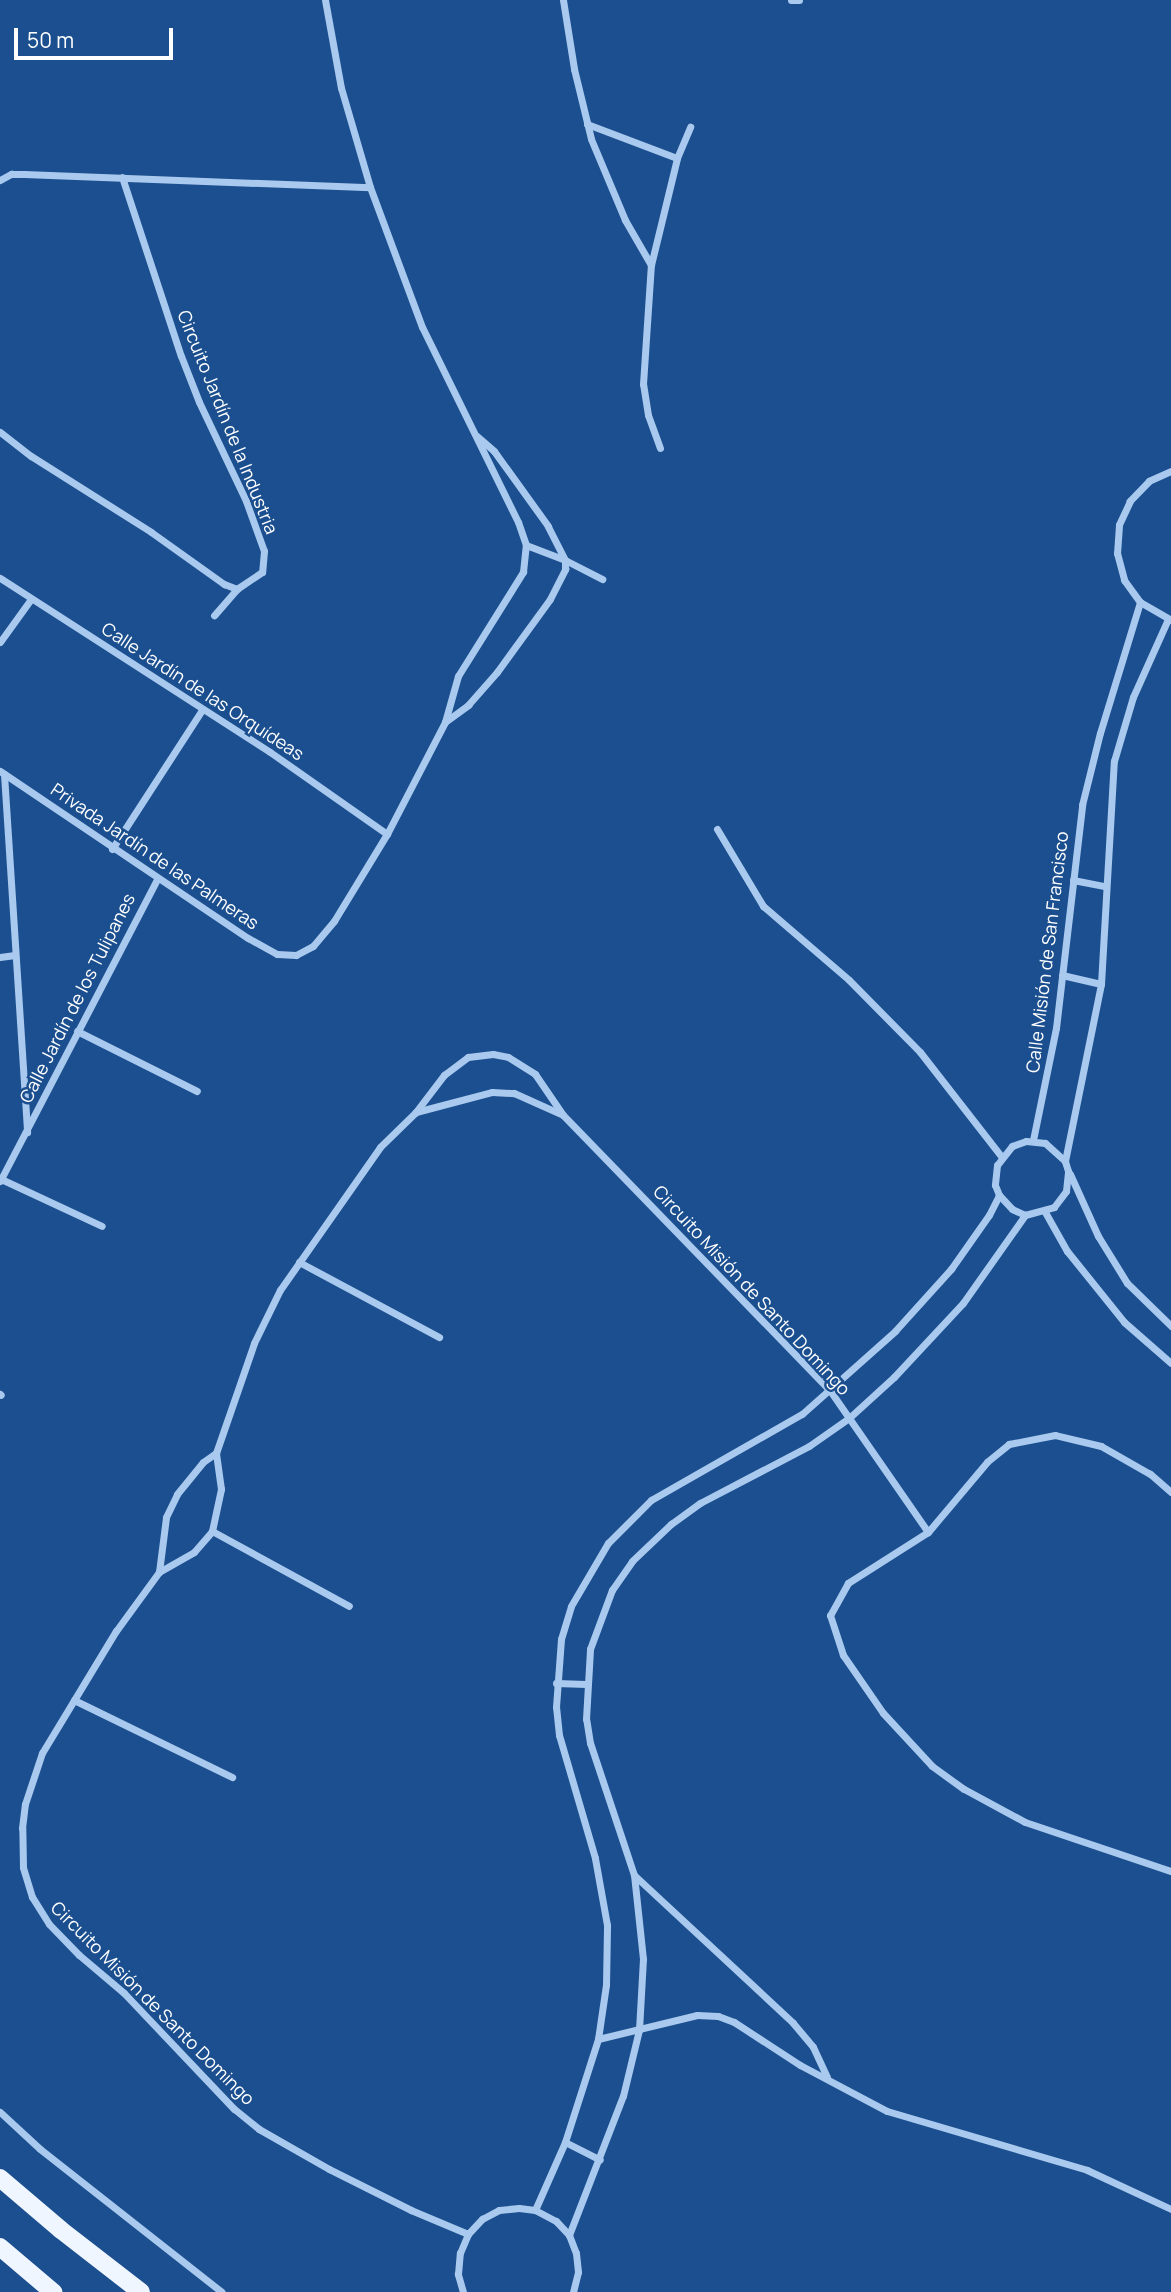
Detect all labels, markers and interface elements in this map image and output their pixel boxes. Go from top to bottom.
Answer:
scale bar [18,14,177,58]
text: 50 m [27,26,74,54]
street label: Circuito Jardín de la Industria [173,307,283,537]
street label: Calle Jardín de las Orquídeas [98,617,308,765]
street label: Privada Jardín de las Palmeras [47,778,263,934]
street label: Calle Misión de San Francisco [1021,830,1073,1074]
street label: Calle Jardín de los Tulipanes [15,890,139,1106]
street label: Circuito Misión de Santo Domingo [649,1181,855,1399]
street label: Circuito Misión de Santo Domingo [47,1897,259,2109]

